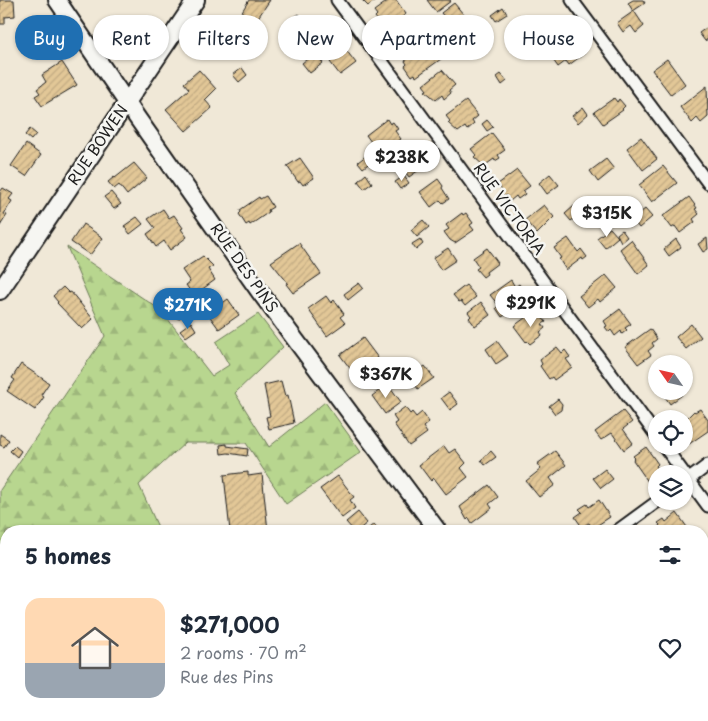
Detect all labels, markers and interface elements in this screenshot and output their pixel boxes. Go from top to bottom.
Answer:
chip: Buy [15,15,83,60]
chip: Rent [93,15,169,60]
chip: Filters [179,15,268,60]
chip: New [278,15,352,60]
chip: Apartment [362,15,494,60]
chip: House [504,15,593,60]
street label: RUE BOWEN [61,99,132,189]
pin: $238K [367,140,437,182]
text: $238K [375,144,429,168]
street label: RUE VICTORIA [469,157,552,259]
pin: $315K [572,196,642,238]
text: $315K [582,200,632,224]
street label: RUE DES PINS [206,218,285,317]
pin: $291K [496,286,566,328]
pin: $271K [153,288,223,330]
text: $291K [506,290,556,314]
text: $271K [164,292,212,316]
north arrow [648,355,692,400]
map controls [648,355,693,510]
pin: $367K [351,356,421,399]
text: $367K [360,361,412,385]
button: locate [648,410,693,455]
button: layers [648,465,693,510]
text: 5 homes [25,539,111,571]
icon: filters [656,541,684,569]
text: $271,000 [180,608,279,640]
icon: home [65,618,125,678]
icon: heart [656,634,684,662]
text: 2 rooms · 70 m² [180,640,307,664]
text: Rue des Pins [180,664,273,688]

